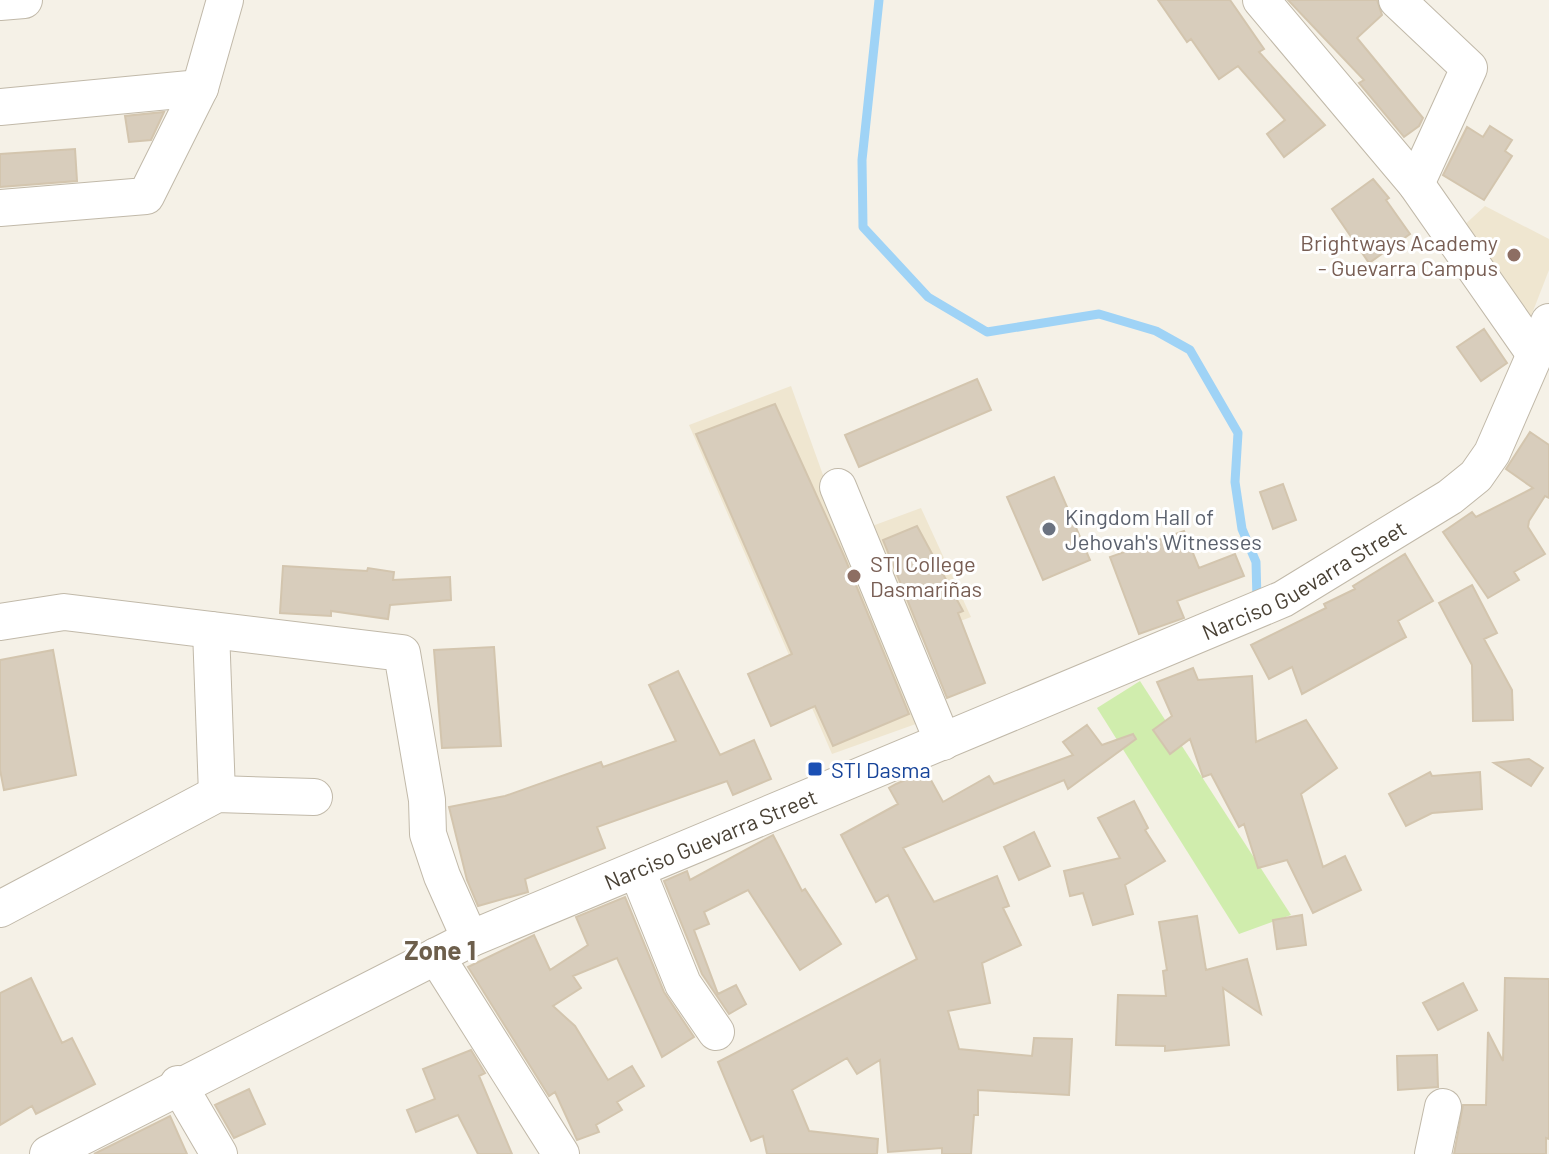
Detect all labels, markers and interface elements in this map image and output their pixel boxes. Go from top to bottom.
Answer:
place label: Brightways Academy - Guevarra Campus [1300,229,1498,280]
marker: Brightways Academy - Guevarra Campus [1505,246,1523,264]
place label: Kingdom Hall of Jehovah's Witnesses [1065,503,1262,554]
street label: Narciso Guevarra Street [1198,514,1410,645]
marker: Kingdom Hall of Jehovah's Witnesses [1040,520,1058,538]
place label: STI College Dasmariñas [870,550,982,601]
marker: STI College Dasmariñas [845,567,863,585]
place label: STI Dasma [831,756,931,782]
marker: STI Dasma [806,760,824,778]
street label: Narciso Guevarra Street [600,783,820,895]
district label: Zone 1 [404,934,476,965]

